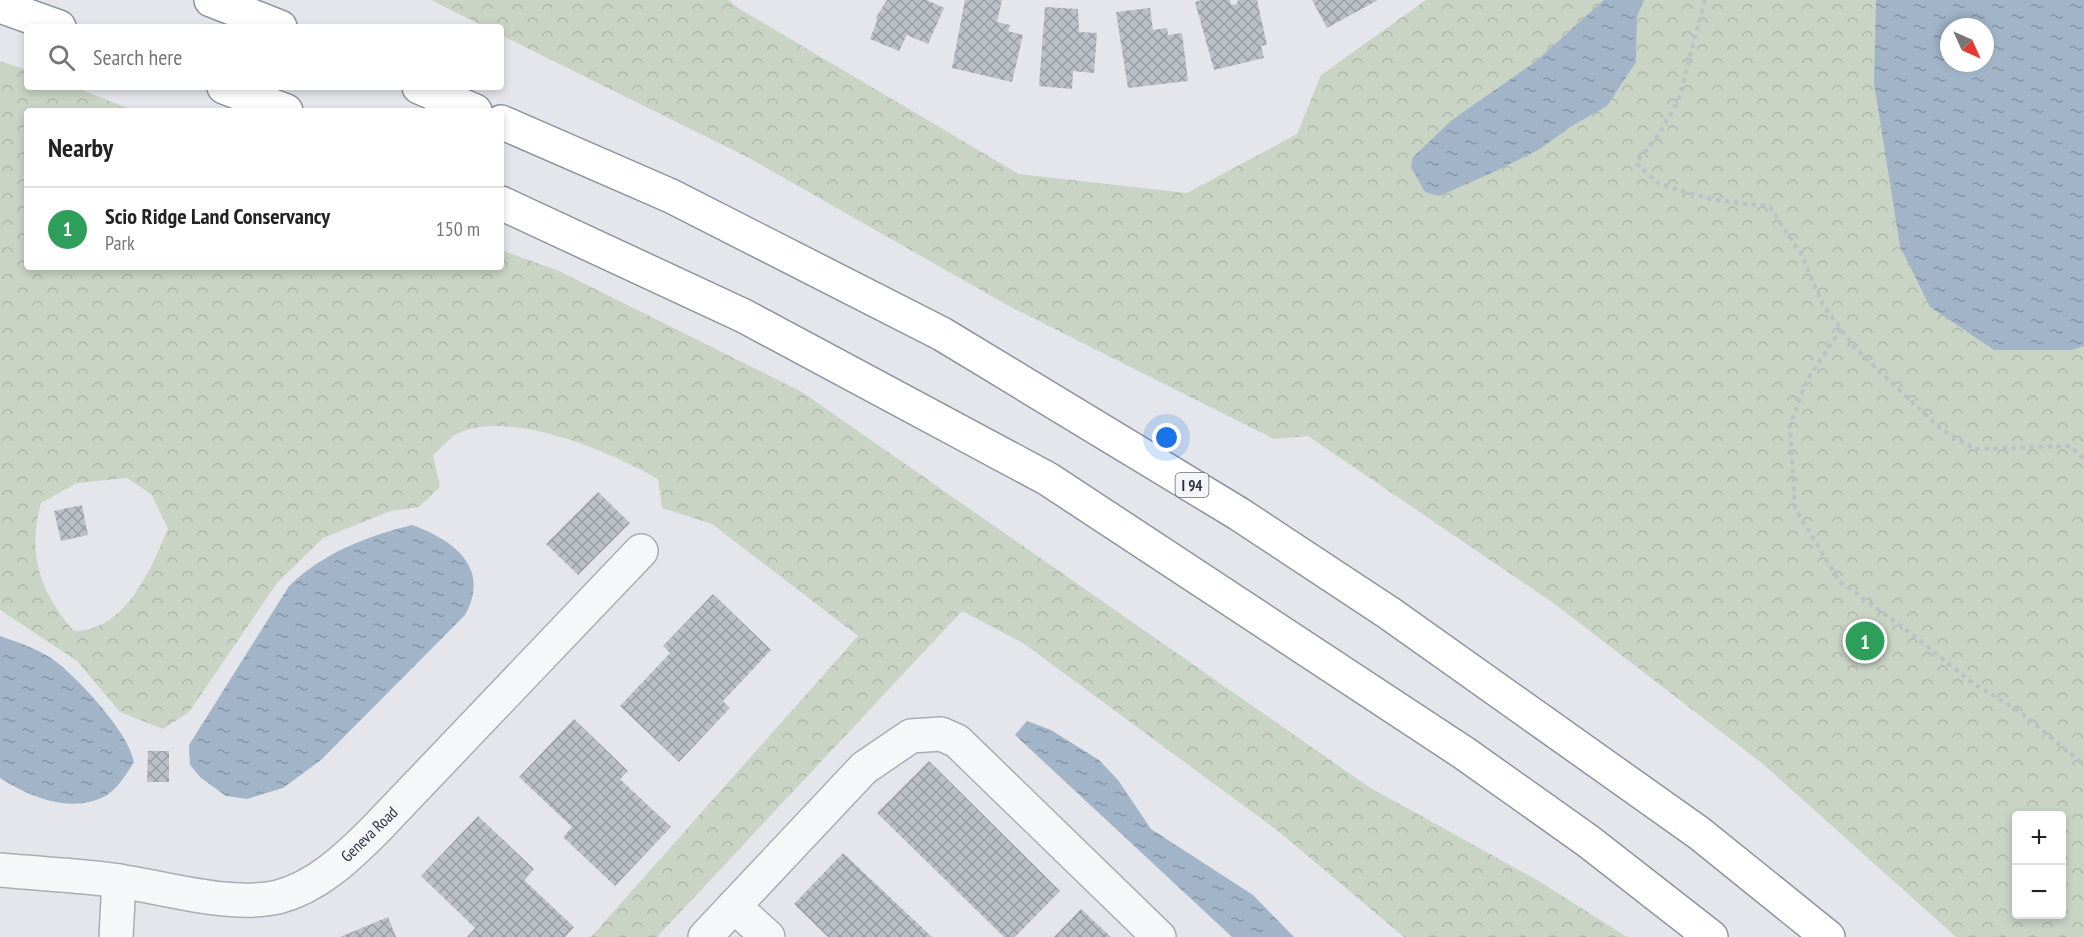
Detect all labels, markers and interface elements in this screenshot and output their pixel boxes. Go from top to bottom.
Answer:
north arrow [1940,18,1994,72]
search box [24,24,504,90]
icon: search [45,41,78,74]
text: Search here [93,43,182,71]
text: Nearby [48,131,113,164]
text: Scio Ridge Land Conservancy [105,202,330,230]
text: 1 [63,216,72,242]
text: 150 m [436,216,480,242]
text: Park [105,230,135,256]
your location [1152,423,1181,452]
road number: I 94 [1176,473,1208,497]
pin: 1 [1846,618,1884,664]
street label: Geneva Road [336,802,402,866]
map controls [2012,811,2066,919]
button: + [2012,811,2066,865]
button: − [2012,865,2066,919]

